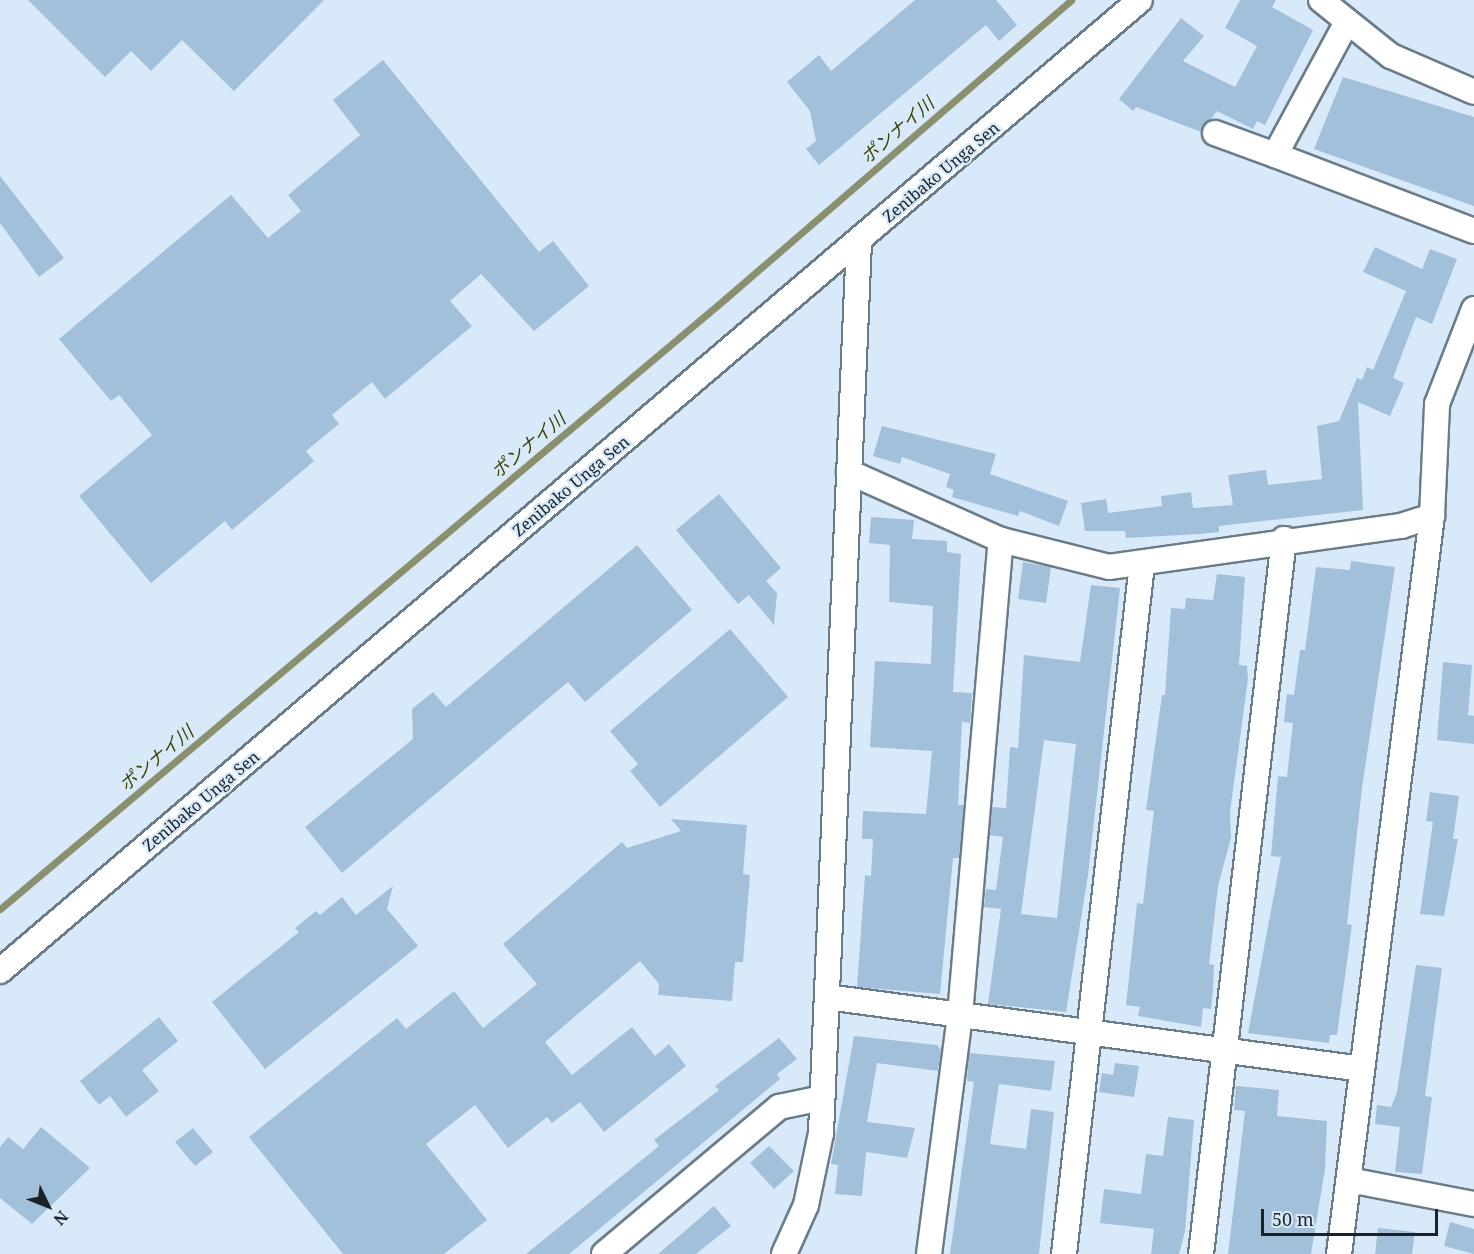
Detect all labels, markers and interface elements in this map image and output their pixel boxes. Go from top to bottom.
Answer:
water label: ポンナイ川 [856,92,938,168]
street label: Zenibako Unga Sen [879,118,1003,226]
water label: ポンナイ川 [487,408,569,482]
street label: Zenibako Unga Sen [509,432,633,540]
water label: ポンナイ川 [115,721,197,795]
street label: Zenibako Unga Sen [139,747,263,855]
north arrow [18,1176,78,1236]
scale bar [1264,1197,1441,1235]
text: N [49,1206,74,1230]
text: 50 m [1272,1207,1314,1231]

